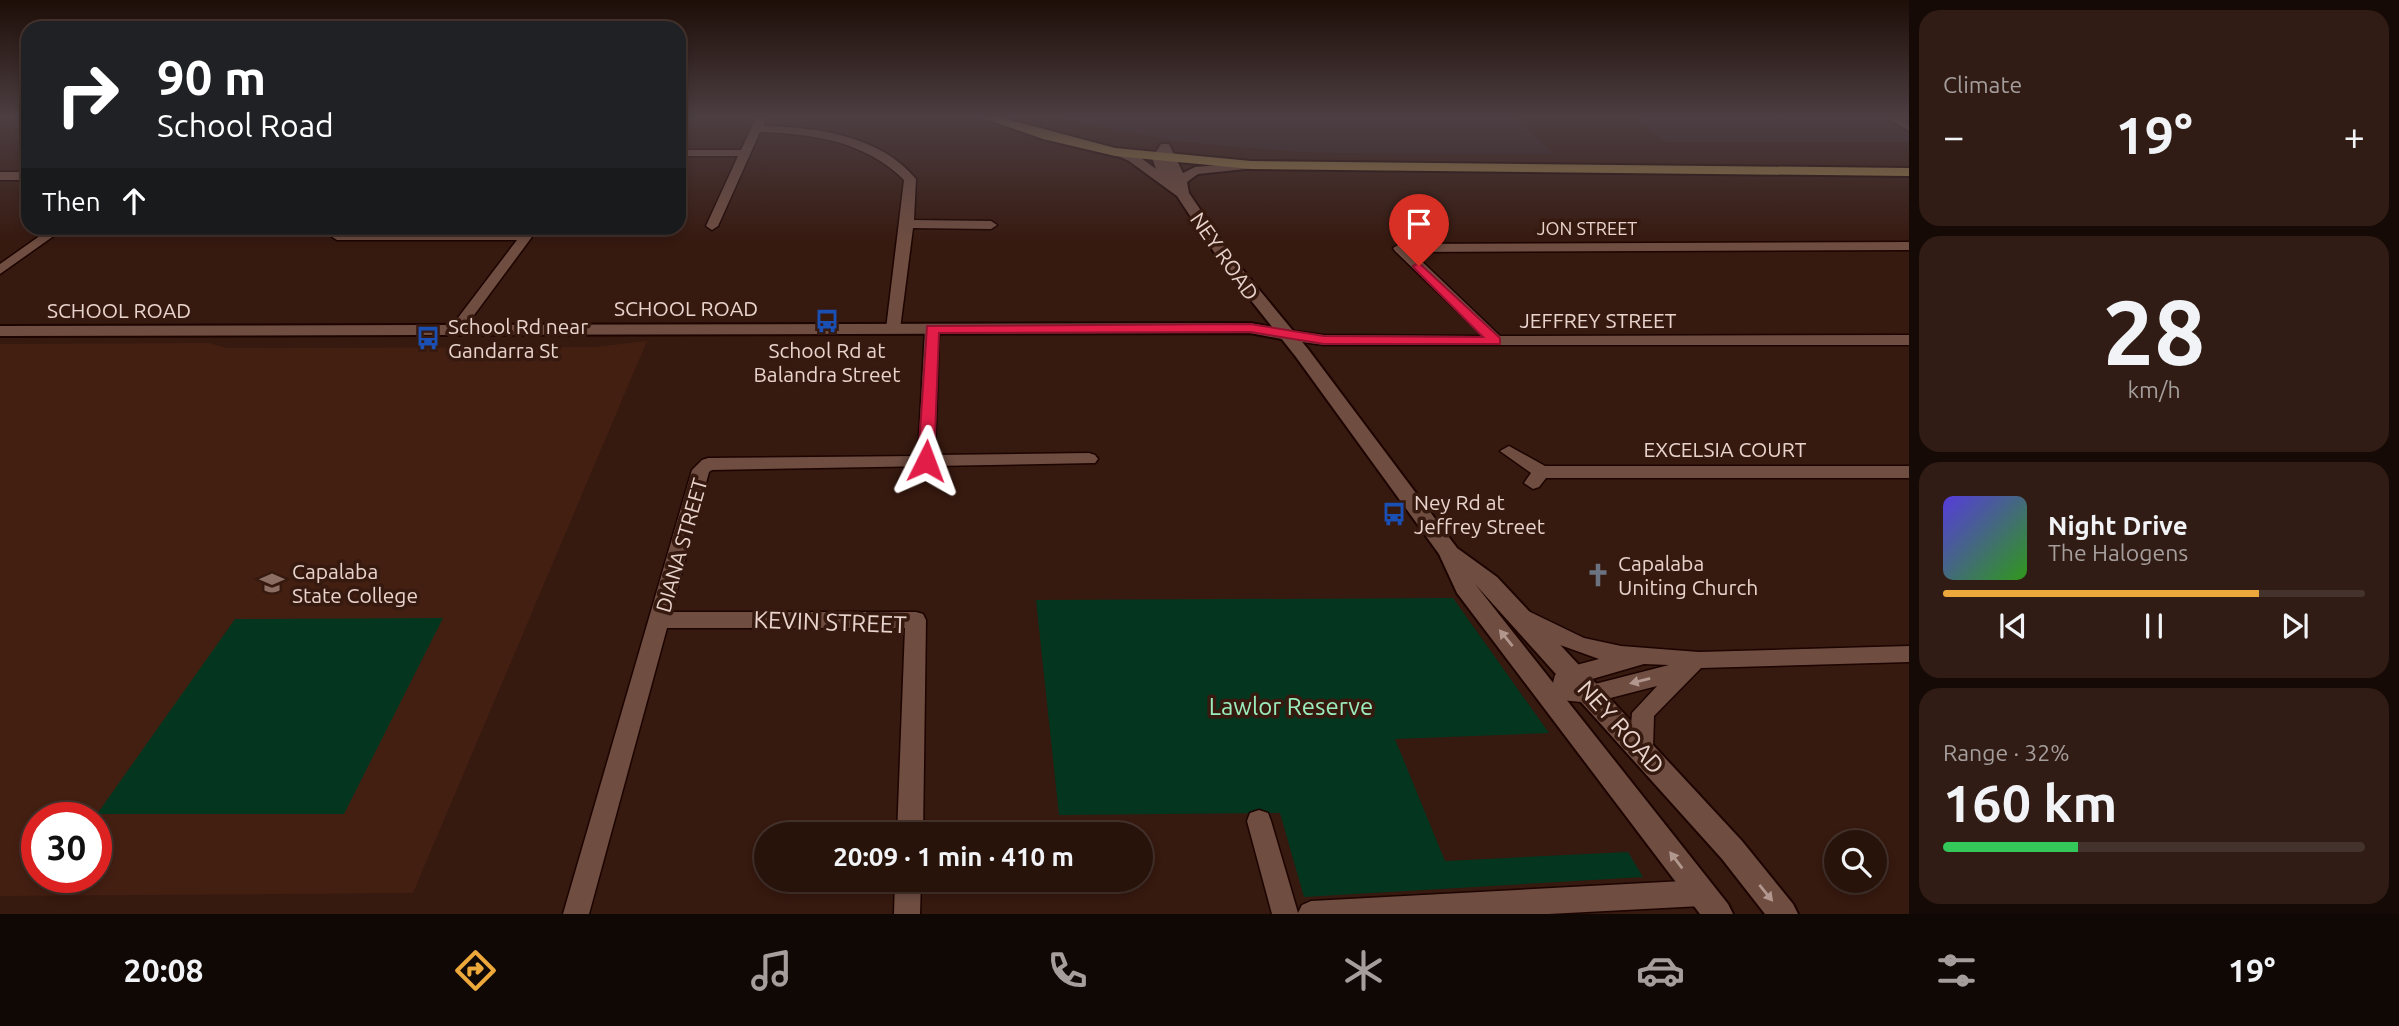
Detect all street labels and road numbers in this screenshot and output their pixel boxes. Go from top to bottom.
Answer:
street label: NEY ROAD [1186,208,1264,304]
street label: JON STREET [1537,218,1637,238]
street label: SCHOOL ROAD [614,296,758,320]
street label: SCHOOL ROAD [47,298,191,322]
street label: JEFFREY STREET [1519,308,1677,332]
street label: EXCELSIA COURT [1644,437,1807,461]
street label: DIANA STREET [650,475,712,615]
street label: KEVIN STREET [753,606,907,638]
street label: NEY ROAD [1572,675,1670,779]

